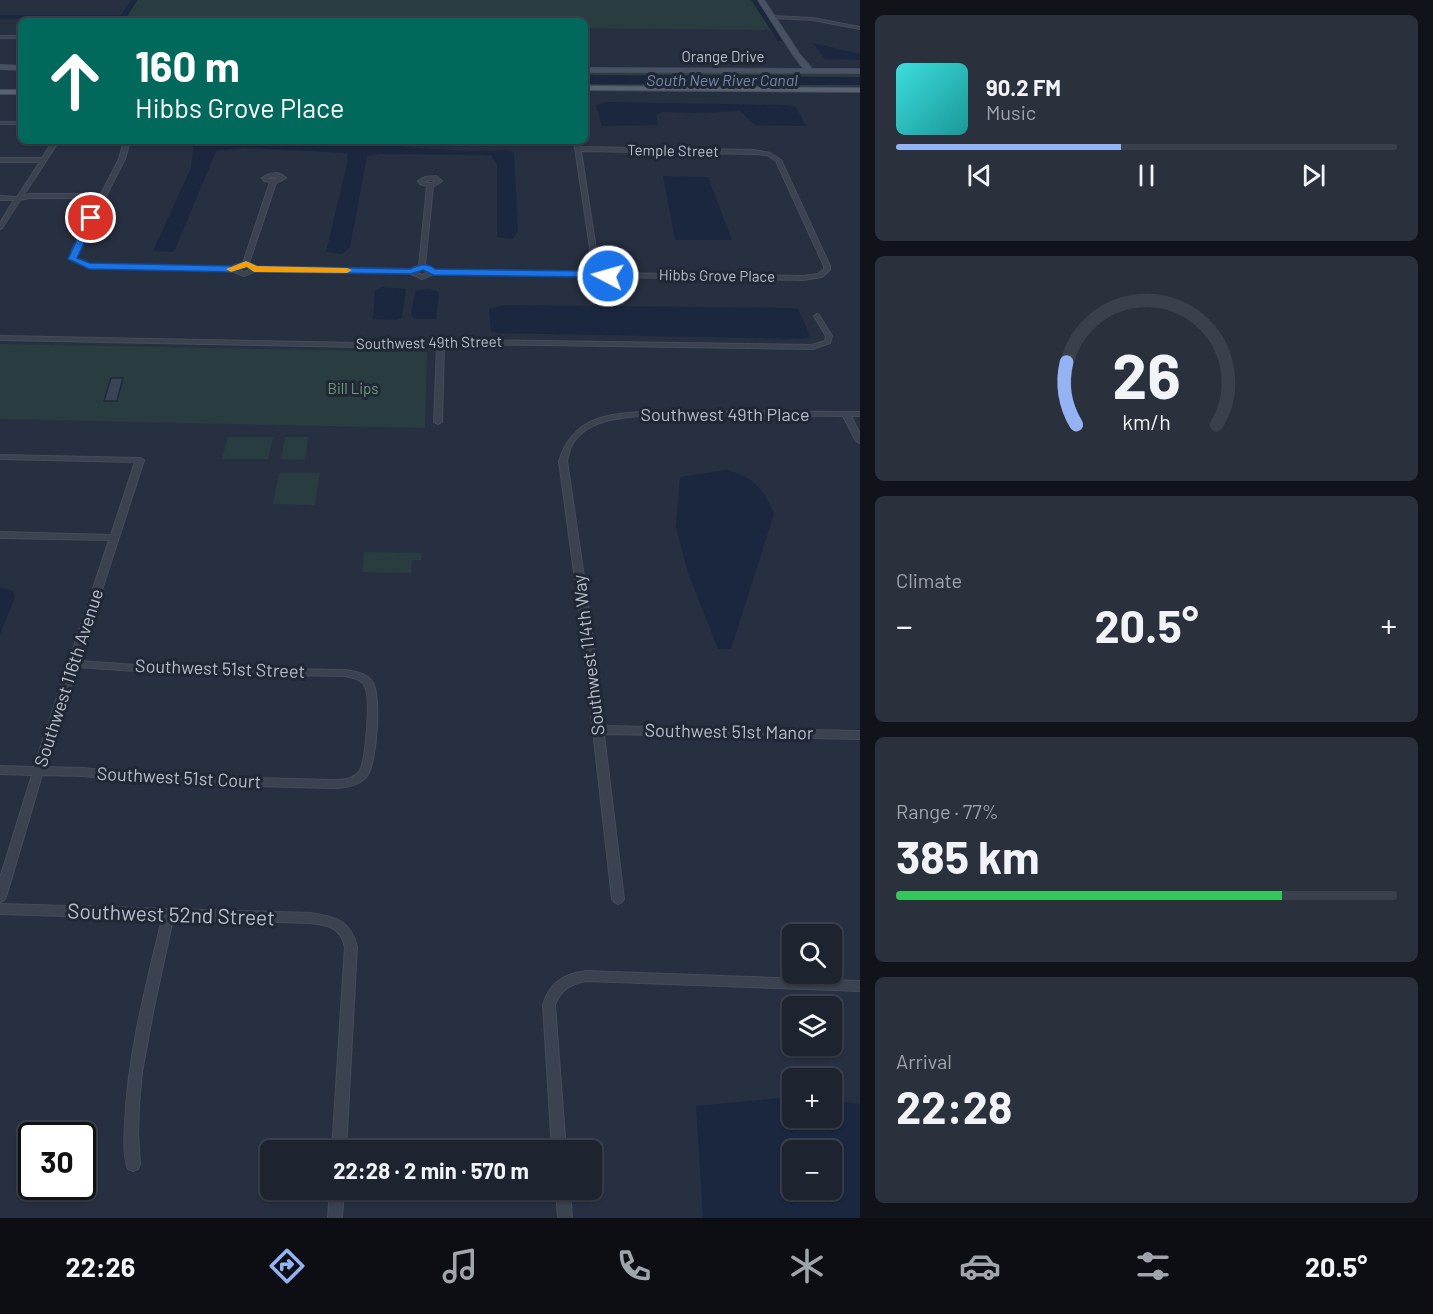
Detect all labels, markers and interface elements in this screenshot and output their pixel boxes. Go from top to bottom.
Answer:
text: 160 m [135,40,240,90]
icon: ahead [36,42,114,120]
street label: Orange Drive [682,47,764,65]
water label: South New River Canal [646,70,798,89]
text: 90.2 FM [986,74,1061,100]
text: Hibbs Grove Place [135,91,344,123]
text: Music [986,100,1036,124]
street label: Temple Street [627,140,719,160]
icon: previous [963,159,996,192]
icon: pause [1130,159,1163,192]
icon: next [1297,159,1330,192]
pin [65,192,116,243]
icon: arrive [74,201,107,234]
position arrow [576,244,640,308]
street label: Hibbs Grove Place [659,265,775,285]
street label: Southwest 49th Street [356,332,502,352]
text: 26 [1112,338,1181,412]
park label: Bill Lips [328,379,378,397]
street label: Southwest 49th Place [640,403,810,425]
text: km/h [1122,410,1171,435]
text: Climate [896,568,962,592]
street label: Southwest 114th Way [567,574,609,737]
street label: Southwest 116th Avenue [29,586,107,770]
text: 20.5° [1094,598,1199,652]
text: − [896,605,913,645]
text: + [1381,605,1397,645]
street label: Southwest 51st Street [135,654,305,682]
street label: Southwest 51st Manor [644,719,814,743]
street label: Southwest 51st Court [96,762,262,792]
text: Range · 77% [896,799,999,823]
text: 385 km [896,829,1039,883]
street label: Southwest 52nd Street [67,897,275,930]
map controls [782,924,842,1200]
button: search [782,924,842,984]
button: layers [782,996,842,1056]
text: Arrival [896,1049,952,1073]
button: + [782,1068,842,1128]
text: 22:28 [896,1079,1012,1133]
speed limit sign: 30 [18,1122,96,1200]
button: − [782,1140,842,1200]
text: 22:28 · 2 min · 570 m [333,1157,529,1183]
icon: directions [266,1245,308,1287]
icon: music [439,1245,481,1287]
icon: phone [613,1245,655,1287]
icon: climate [786,1245,828,1287]
icon: car [959,1245,1001,1287]
icon: filters [1132,1245,1174,1287]
text: 22:26 [66,1250,135,1282]
text: 20.5° [1305,1250,1367,1282]

